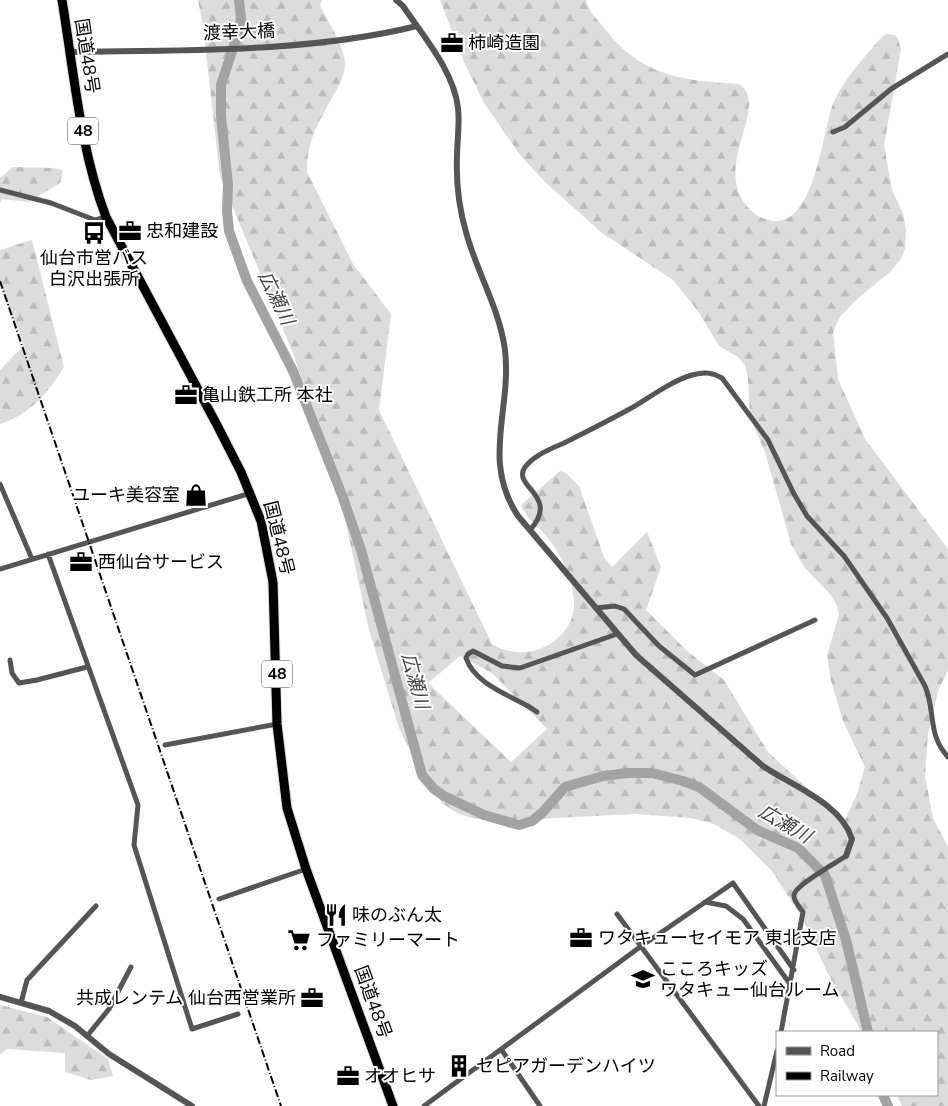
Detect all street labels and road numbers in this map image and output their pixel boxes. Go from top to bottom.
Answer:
street label: 国道48号 [69,17,105,95]
street label: 渡幸大橋 [203,19,275,45]
road number: 48 [68,118,98,144]
street label: 国道48号 [258,498,300,578]
road number: 48 [262,661,292,688]
street label: 国道48号 [349,962,397,1042]

